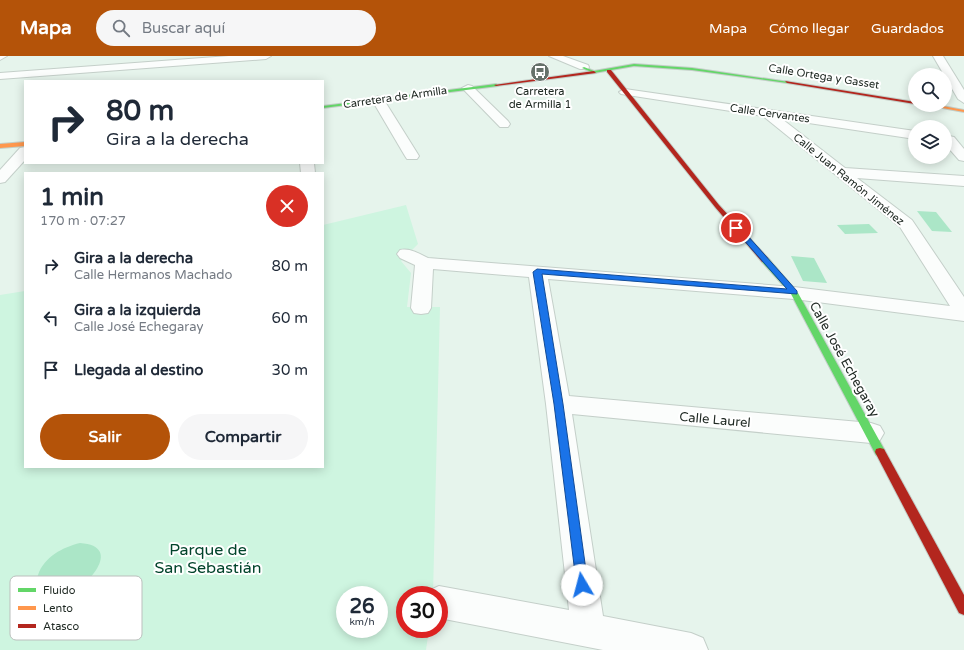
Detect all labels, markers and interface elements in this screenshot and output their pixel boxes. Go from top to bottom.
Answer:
search box [96,10,376,46]
text: Mapa [20,17,72,39]
icon: search [110,17,132,39]
text: Buscar aquí [142,19,225,37]
text: Mapa [709,20,747,37]
text: Cómo llegar [769,20,849,37]
text: Guardados [871,20,944,37]
bus stop icon: Carretera de Armilla 1 [529,61,551,83]
street label: Calle Ortega y Gasset [768,61,880,92]
map controls [908,68,952,164]
button: search [908,68,952,112]
street label: Carretera de Armilla [342,84,448,111]
place label: Carretera de Armilla 1 [509,85,571,111]
text: 80 m [106,94,174,128]
icon: right [40,96,92,148]
street label: Calle Cervantes [729,101,811,126]
button: layers [908,120,952,164]
text: Gira a la derecha [106,128,249,150]
street label: Calle Juan Ramón Jiménez [791,131,907,228]
text: 1 min [40,183,104,212]
button: close [266,185,308,227]
pin [719,211,753,245]
text: 170 m · 07:27 [40,213,126,229]
icon: arrive [725,217,747,239]
text: Gira a la derecha [74,249,193,267]
icon: right [40,255,62,277]
text: 80 m [271,257,308,275]
text: Calle Hermanos Machado [74,267,232,283]
street label: Calle José Echegaray [806,299,883,420]
text: Gira a la izquierda [74,301,201,319]
icon: left [40,307,62,329]
text: 60 m [271,309,308,327]
text: Calle José Echegaray [74,319,203,335]
icon: arrive [40,359,62,381]
text: Llegada al destino [74,361,203,379]
text: 30 m [271,361,308,379]
street label: Calle Laurel [679,409,751,431]
button: Salir [40,414,170,460]
button: Compartir [178,414,308,460]
park label: Parque de San Sebastián [154,540,262,578]
position arrow [561,564,603,606]
legend [10,576,142,640]
text: Fluido [43,584,76,597]
speed limit sign: 30 [396,586,448,638]
text: 26 [349,595,375,619]
text: Lento [43,602,73,615]
text: km/h [349,616,375,628]
text: Atasco [43,620,79,633]

